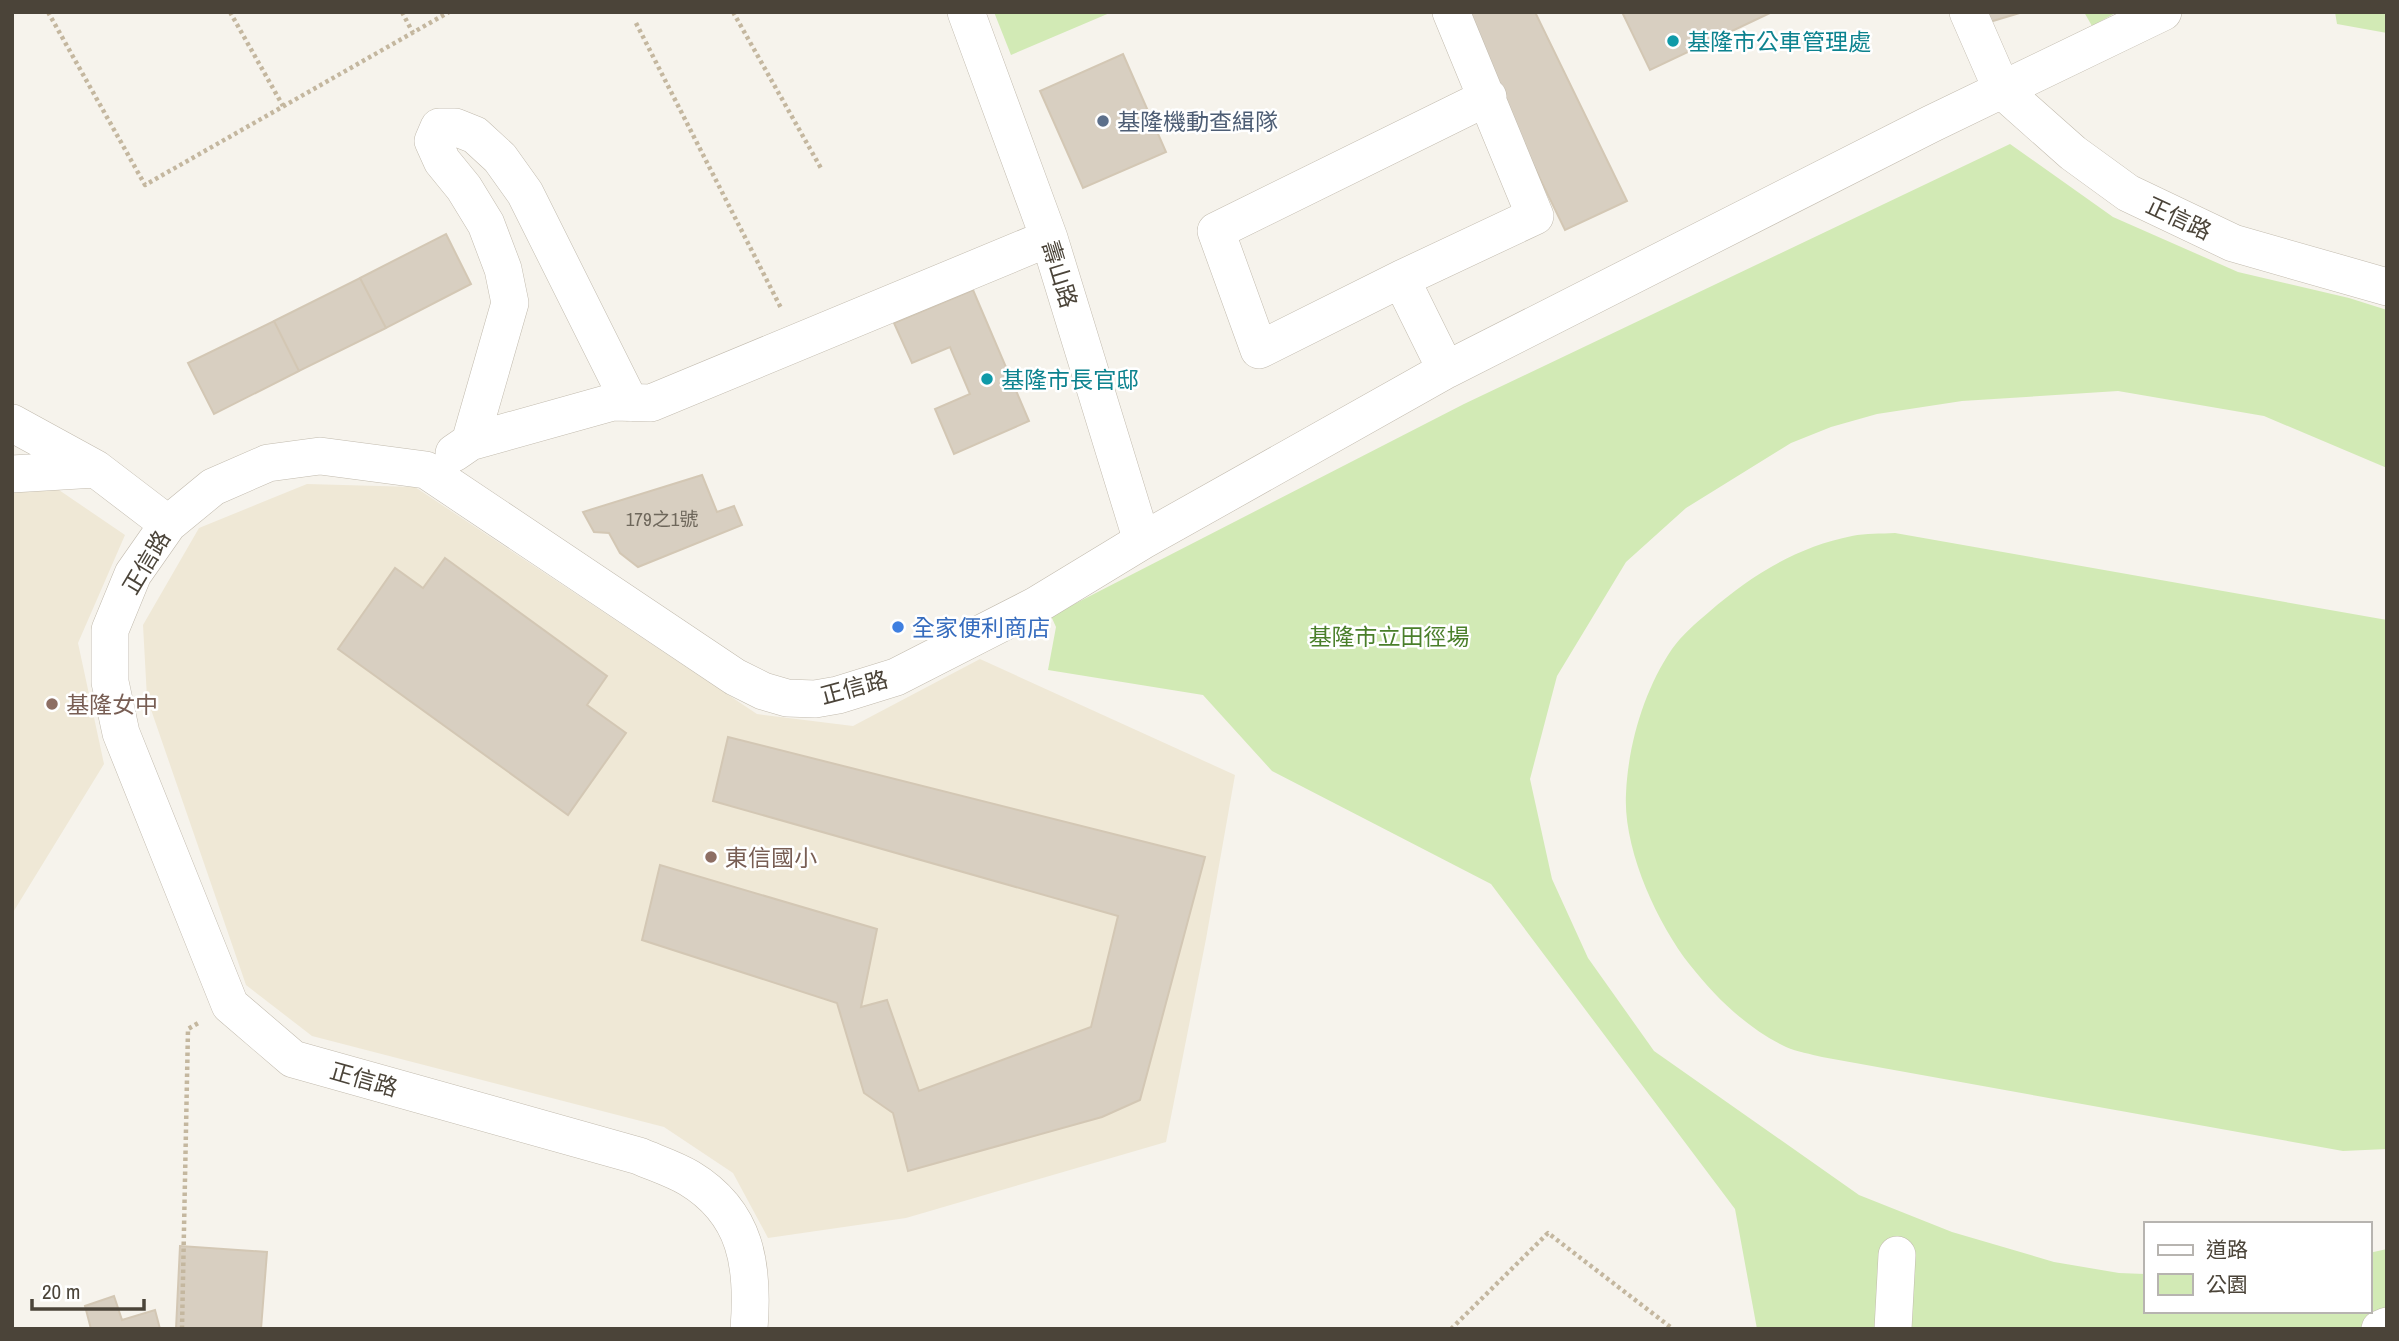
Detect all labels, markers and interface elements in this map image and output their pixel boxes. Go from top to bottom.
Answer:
place label: 基隆市公車管理處 [1687,26,1871,57]
marker: 基隆市公車管理處 [1665,33,1681,49]
place label: 基隆機動查緝隊 [1117,106,1278,137]
marker: 基隆機動查緝隊 [1095,113,1111,129]
street label: 正信路 [2141,189,2217,247]
street label: 壽山路 [1035,236,1085,312]
place label: 基隆市長官邸 [1001,364,1139,395]
marker: 基隆市長官邸 [979,371,995,387]
house number: 179之1號 [626,506,698,532]
street label: 正信路 [115,524,177,600]
place label: 全家便利商店 [912,612,1050,643]
marker: 全家便利商店 [890,619,906,635]
park label: 基隆市立田徑場 [1309,621,1470,652]
street label: 正信路 [817,663,891,711]
place label: 基隆女中 [66,689,158,720]
marker: 基隆女中 [44,696,60,712]
place label: 東信國小 [725,842,817,873]
marker: 東信國小 [703,849,719,865]
street label: 正信路 [327,1055,401,1103]
legend [2144,1222,2371,1313]
text: 道路 [2206,1235,2248,1264]
scale bar [32,1268,144,1312]
text: 公園 [2206,1270,2248,1299]
text: 20 m [42,1277,80,1306]

